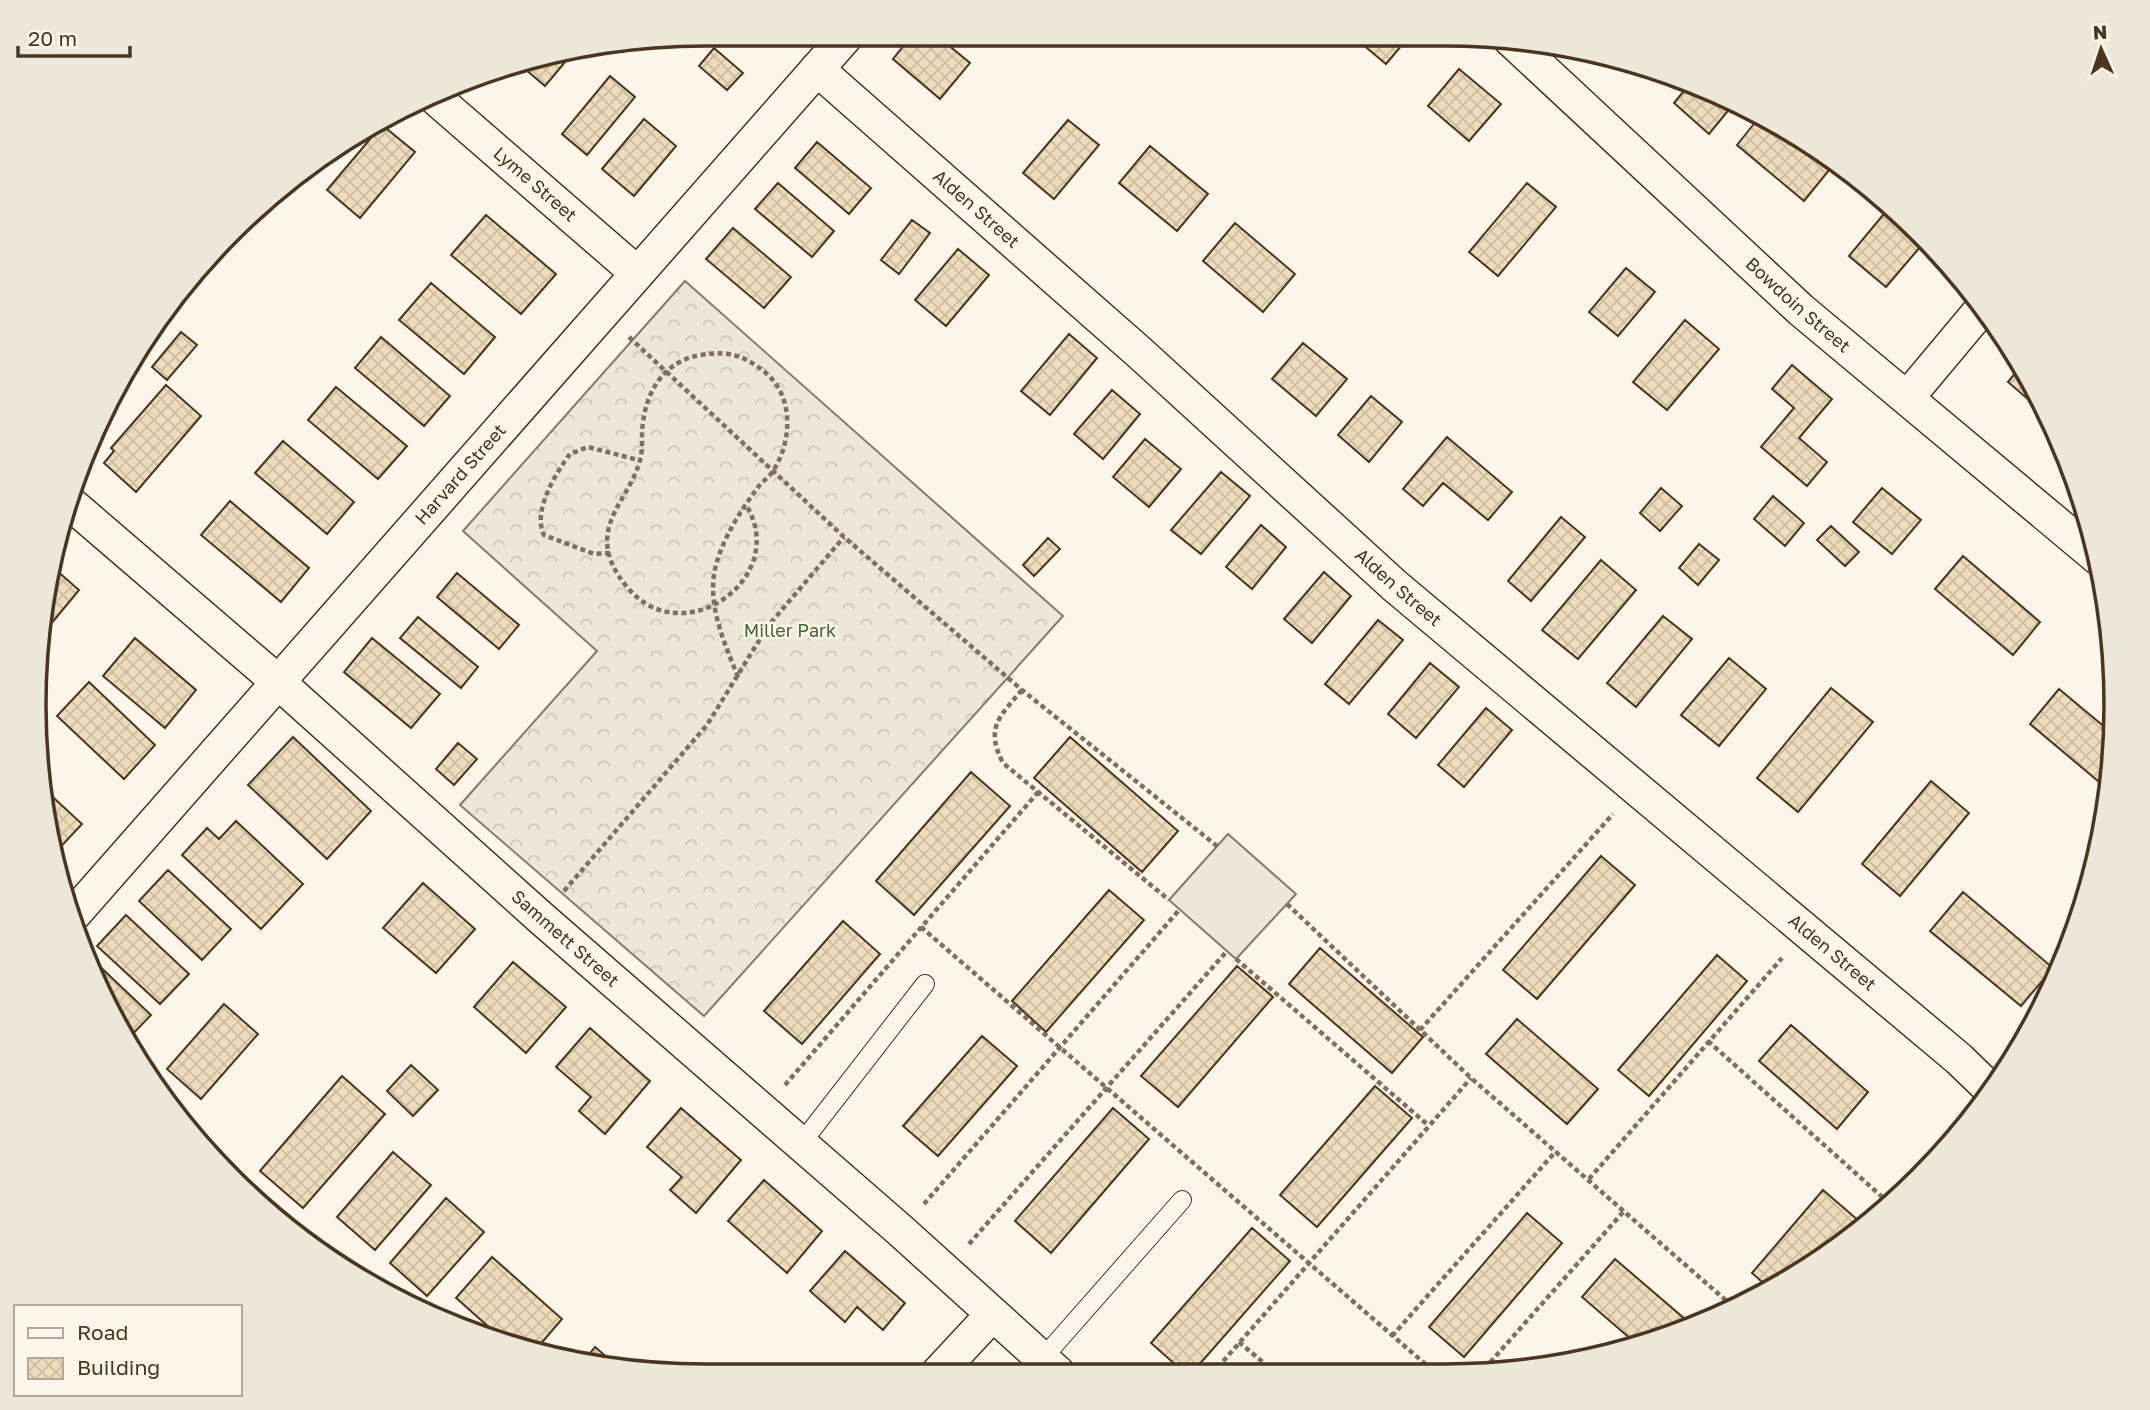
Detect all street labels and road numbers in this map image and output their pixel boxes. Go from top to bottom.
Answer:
street label: Lyme Street [489,142,582,226]
street label: Alden Street [929,164,1025,252]
street label: Bowdoin Street [1741,252,1855,357]
street label: Harvard Street [410,419,510,529]
street label: Alden Street [1351,543,1447,631]
street label: Sammett Street [507,885,624,991]
street label: Alden Street [1784,909,1881,995]

